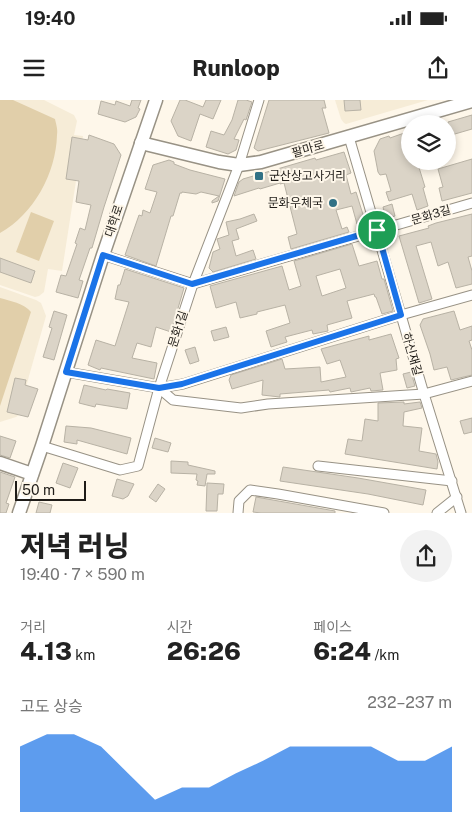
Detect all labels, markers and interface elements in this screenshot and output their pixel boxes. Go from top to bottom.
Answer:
text: 19:40 [25,7,75,29]
icon: menu [20,54,48,82]
icon: share [424,54,452,82]
text: Runloop [192,55,280,81]
map controls [401,115,456,170]
button: layers [401,115,456,170]
street label: 팔마로 [290,138,326,160]
place label: 군산상고사거리 [269,169,346,183]
marker: 군산상고사거리 [253,170,265,182]
place label: 문화우체국 [268,196,323,210]
marker: 문화우체국 [327,197,339,209]
street label: 대학로 [102,203,126,239]
street label: 문화3길 [410,203,452,227]
pin [356,209,398,251]
icon: arrive [363,216,391,244]
street label: 문화1길 [165,309,191,349]
street label: 하신재길 [399,331,425,377]
scale bar [15,478,86,501]
text: 50 m [22,482,55,498]
text: 저녁 러닝 [20,529,129,562]
button: share [400,530,452,582]
text: 19:40 · 7 × 590 m [20,565,145,584]
text: 거리 [20,619,46,635]
text: 시간 [167,619,192,635]
text: 페이스 [313,619,352,635]
text: 4.13 [20,636,72,666]
text: 26:26 [167,636,241,666]
text: 6:24 [313,636,371,666]
text: km [72,647,95,663]
text: /km [371,647,399,663]
text: 232–237 m [367,693,452,712]
text: 고도 상승 [20,697,83,716]

